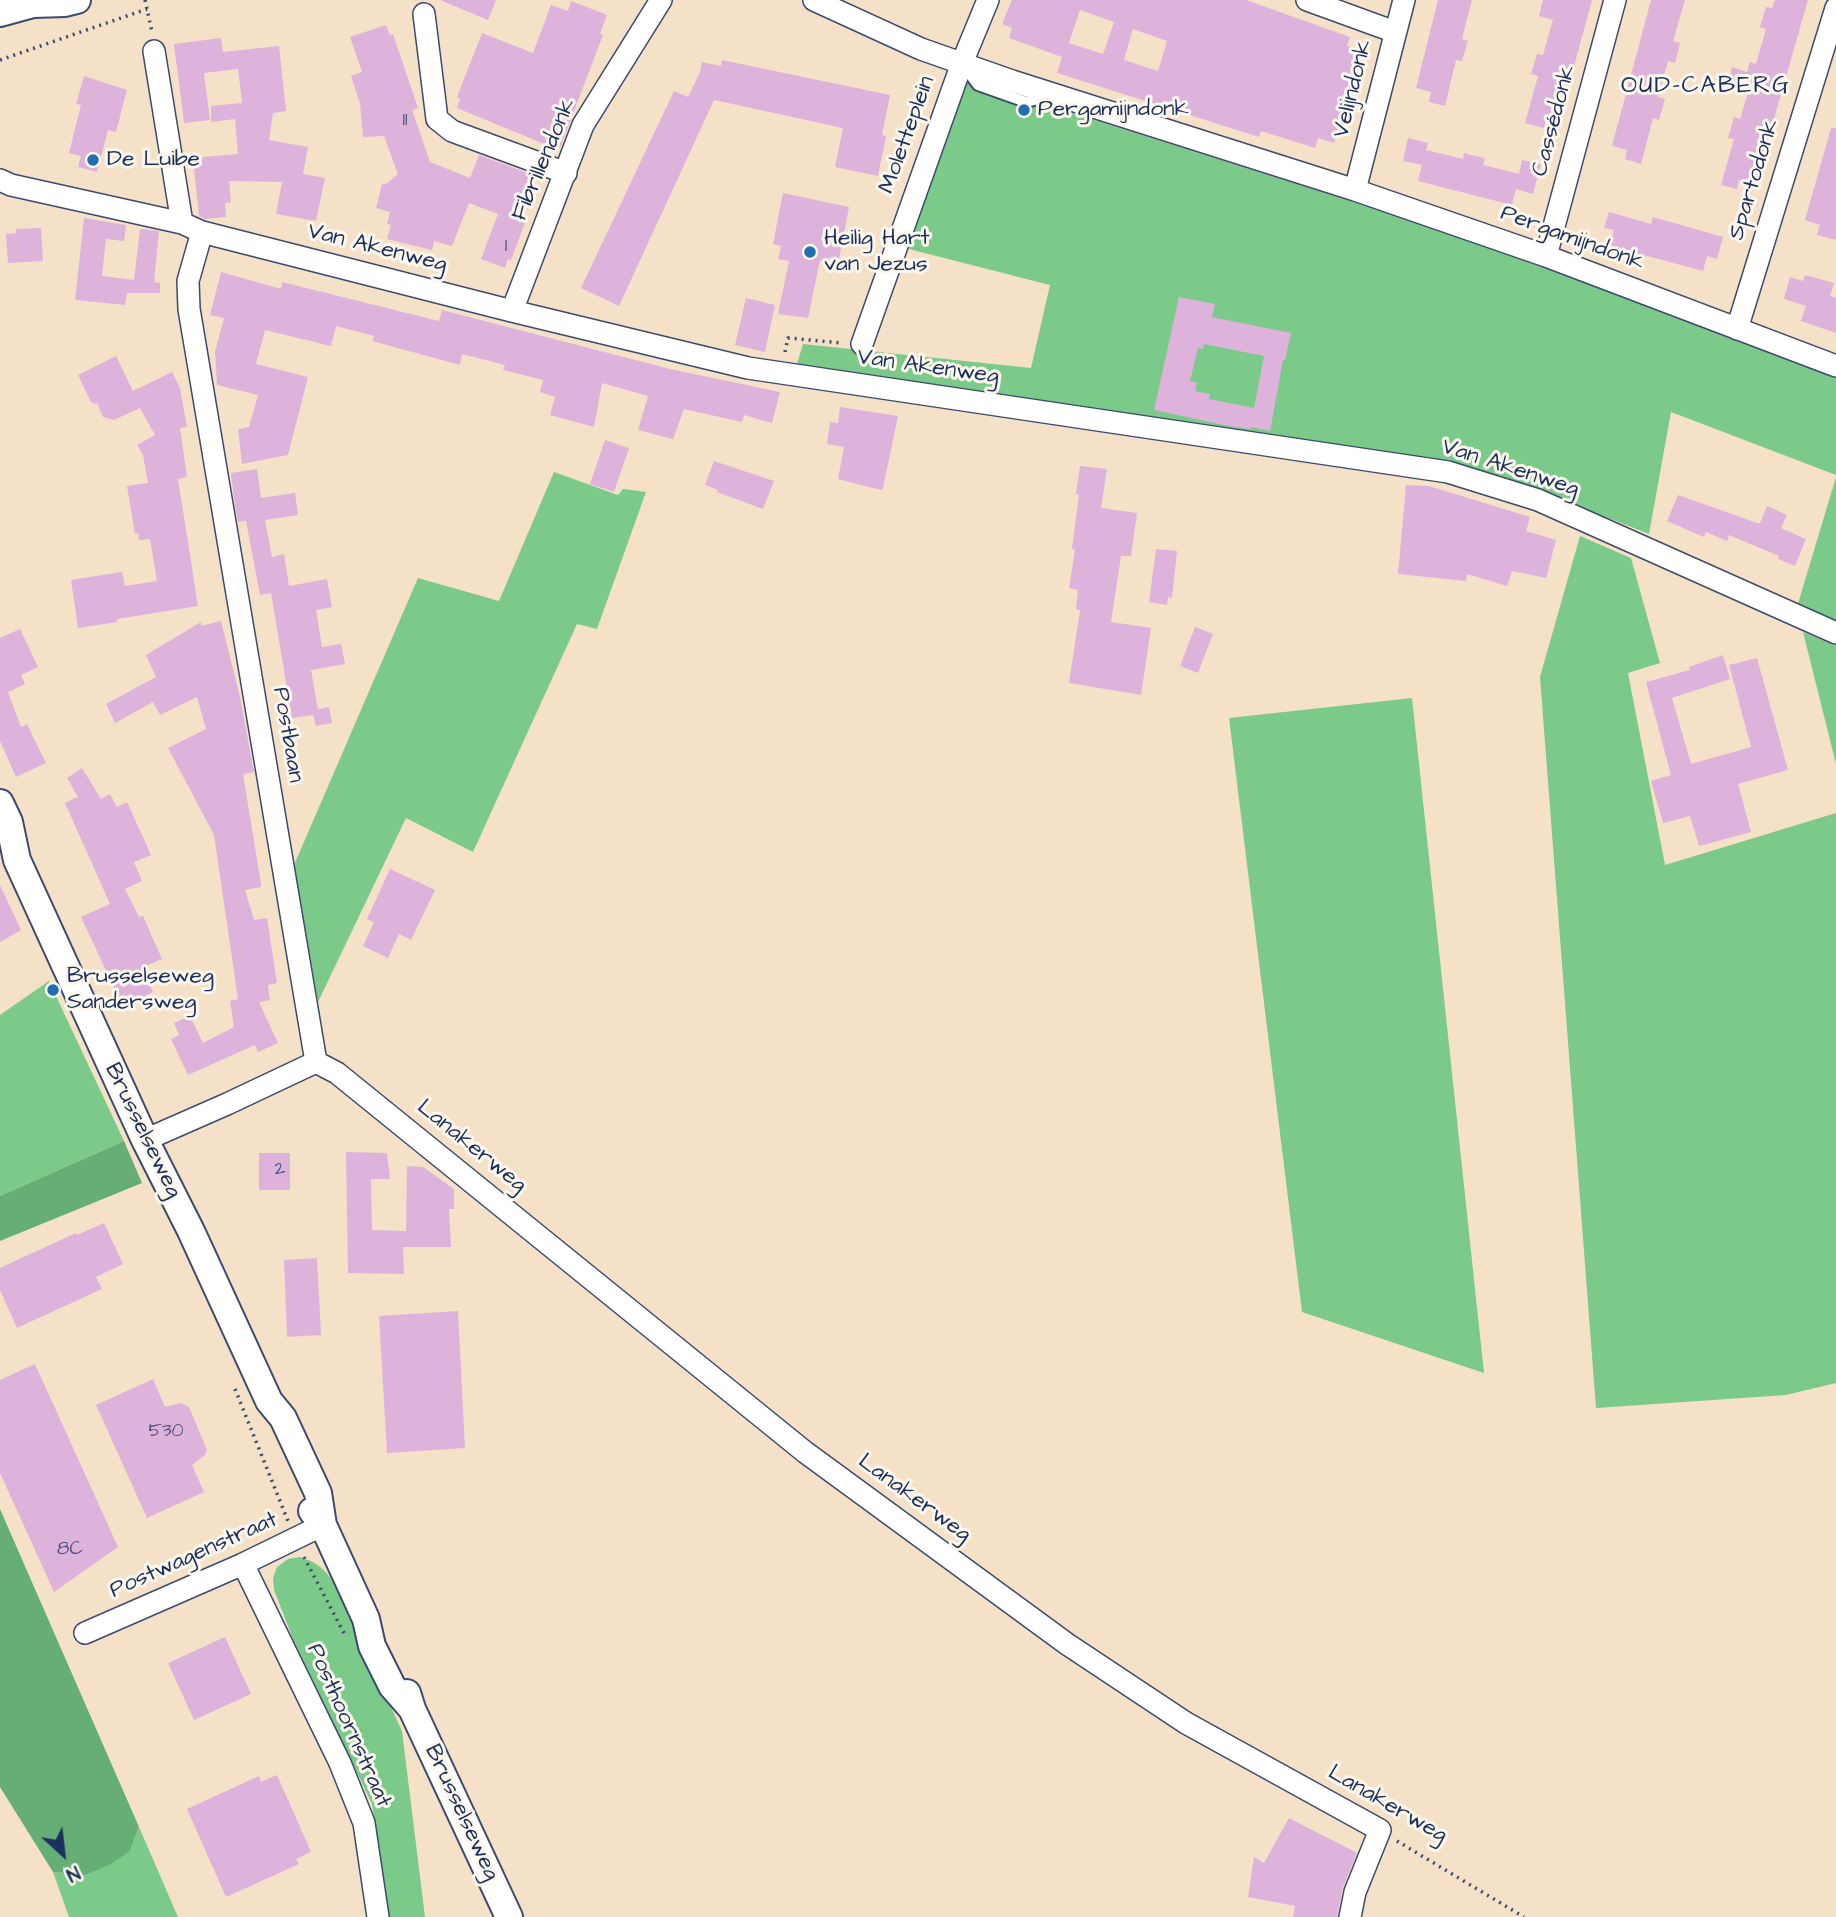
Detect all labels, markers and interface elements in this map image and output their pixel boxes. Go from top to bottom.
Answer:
street label: Velijndonk [1329,37,1379,141]
street label: Cassédonk [1527,62,1583,180]
street label: Moletteplein [874,73,942,197]
district label: OUD-CABERG [1622,73,1790,101]
street label: Fibrillendonk [507,95,583,225]
place label: Pergamijndonk [1038,96,1189,124]
marker: Pergamijndonk [1016,102,1032,118]
house number: 11 [403,110,407,132]
street label: Spartodonk [1724,116,1786,244]
place label: De Luibe [107,146,200,174]
marker: De Luibe [85,152,101,168]
street label: Pergamijndonk [1496,200,1648,278]
street label: Van Akenweg [305,218,449,280]
place label: Heilig Hart van Jezus [824,225,930,279]
house number: 1 [505,236,507,258]
marker: Heilig Hart van Jezus [802,244,818,260]
street label: Van Akenweg [856,344,1000,392]
street label: Van Akenweg [1438,434,1582,504]
street label: Postbaan [265,685,309,785]
place label: Brusselseweg Sandersweg [67,963,214,1017]
marker: Brusselseweg Sandersweg [45,982,61,998]
street label: Brusselseweg [97,1059,187,1203]
street label: Lanakerweg [411,1094,531,1200]
house number: 2 [275,1159,285,1181]
house number: 530 [148,1421,184,1443]
street label: Lanakerweg [852,1449,976,1549]
street label: Postwagenstraat [106,1507,282,1605]
house number: 8C [57,1539,83,1561]
street label: Posthoornstraat [300,1640,396,1812]
street label: Brusselseweg [417,1741,505,1885]
street label: Lanakerweg [1323,1760,1451,1850]
north arrow [28,1819,98,1889]
text: N [61,1858,84,1888]

